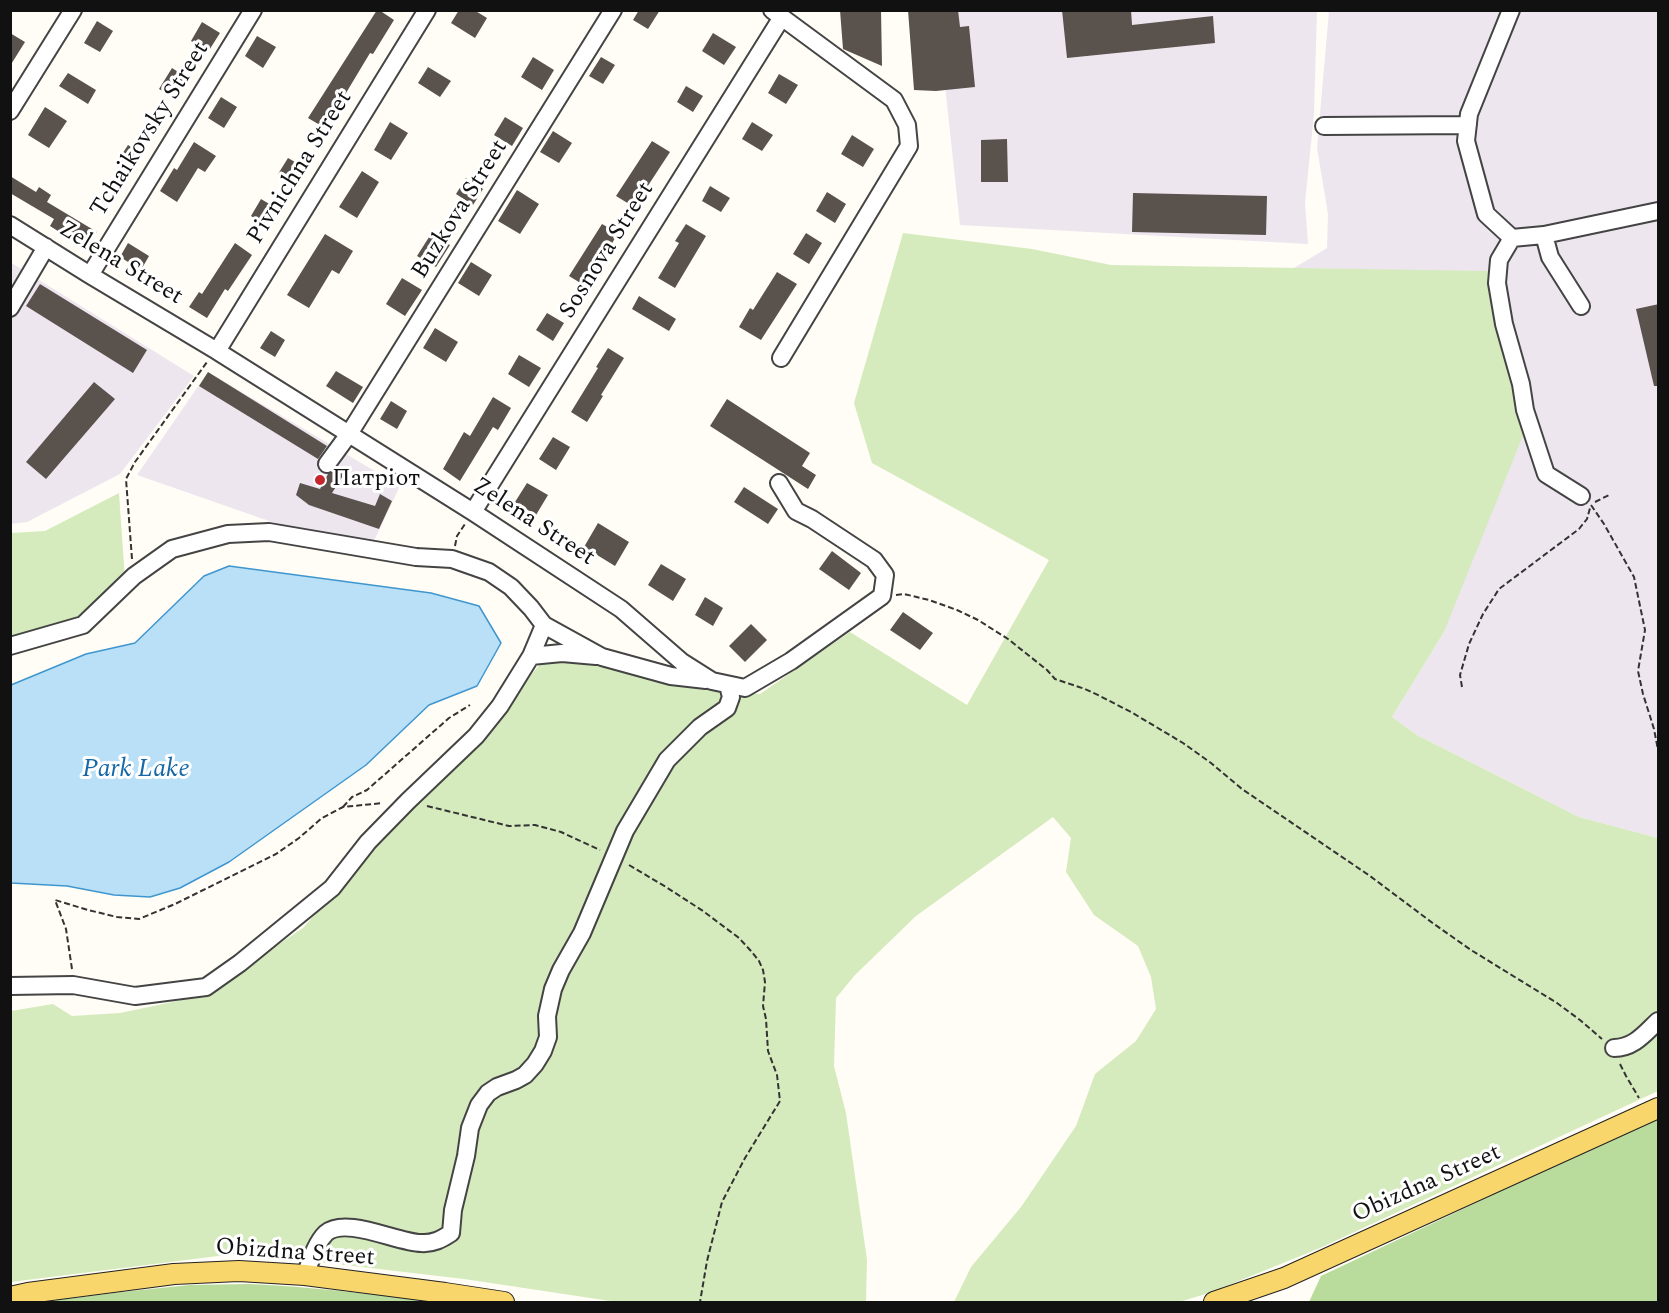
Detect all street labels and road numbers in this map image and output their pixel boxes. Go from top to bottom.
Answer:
street label: Tchaikovsky Street [85,37,217,223]
street label: Pivnichna Street [242,86,360,250]
street label: Buzkova Street [407,135,515,285]
street label: Sosnova Street [555,177,661,325]
street label: Zelena Street [53,216,187,312]
street label: Zelena Street [467,473,599,573]
street label: Obizdna Street [1348,1139,1506,1231]
street label: Obizdna Street [214,1234,376,1274]

